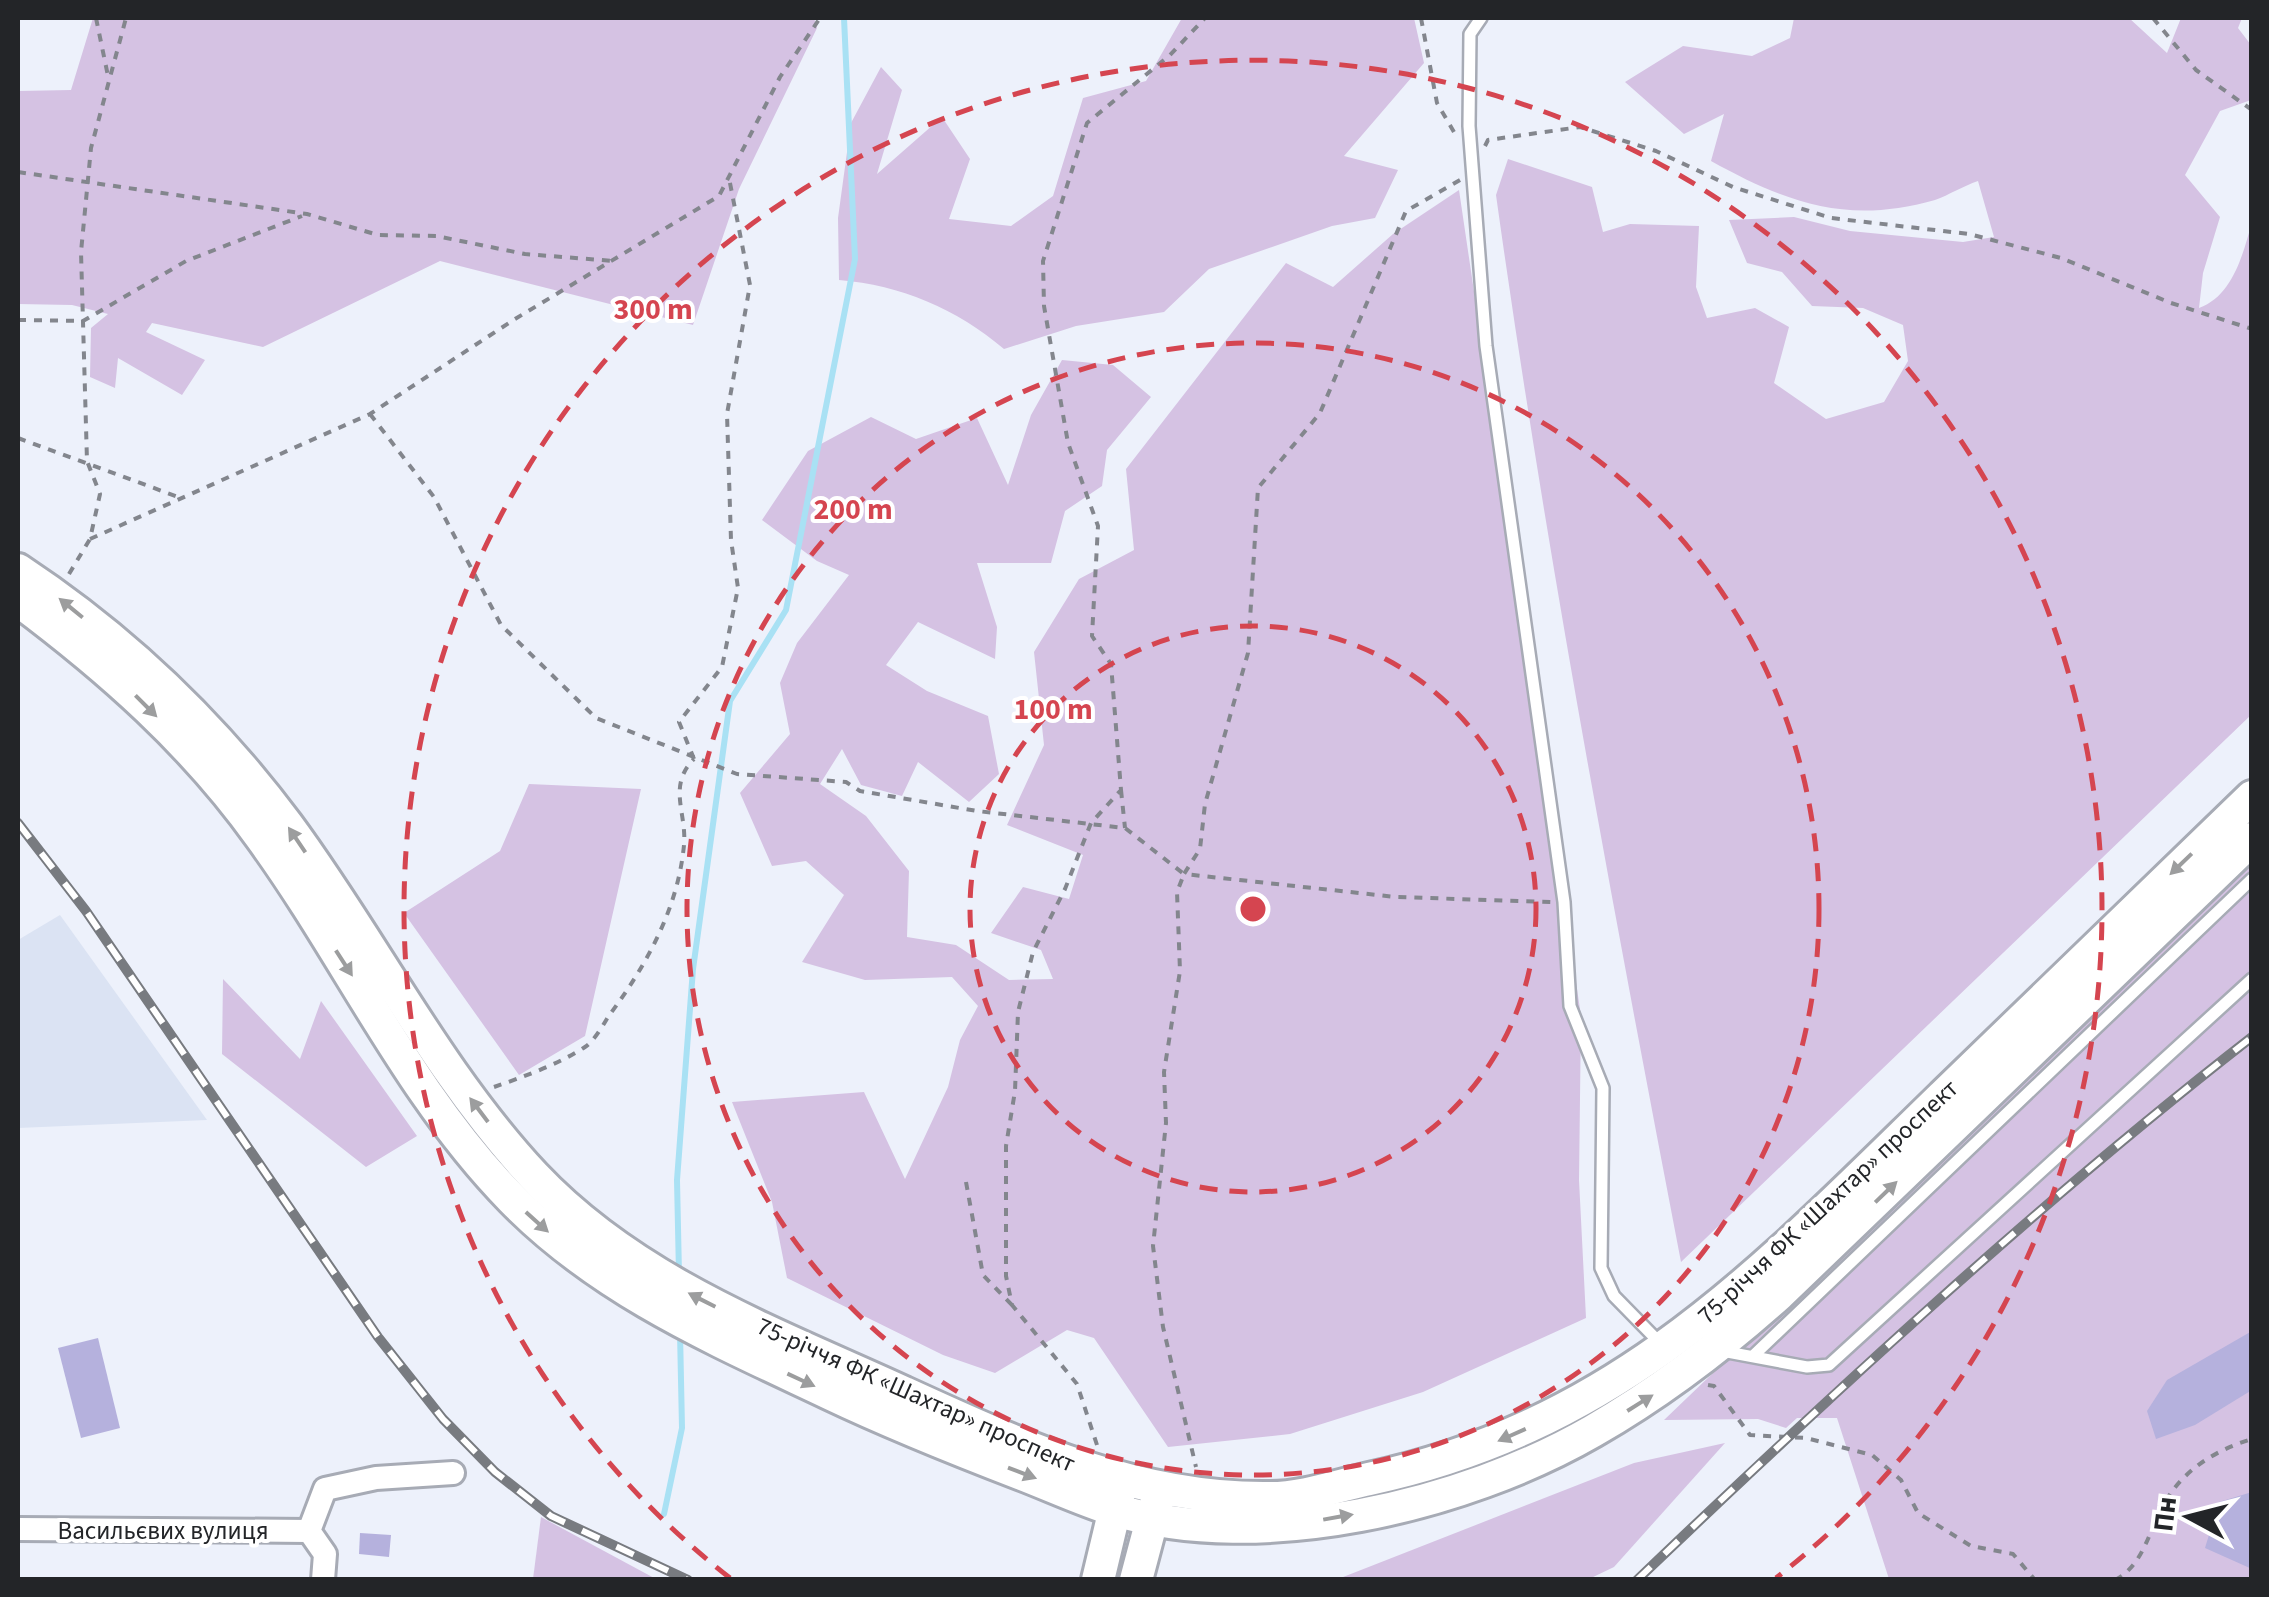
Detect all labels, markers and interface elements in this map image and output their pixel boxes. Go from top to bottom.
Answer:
text: 300 m [613,288,693,331]
text: 200 m [813,488,893,531]
one-way arrow [59,598,84,619]
text: 100 m [1013,688,1093,731]
one-way arrow [134,694,158,718]
one-way arrow [288,827,307,854]
one-way arrow [2170,852,2194,876]
centre of rings [1235,891,1271,927]
one-way arrow [334,949,352,977]
street label: 75-річчя ФК «Шахтар» проспект [1689,1071,1967,1333]
one-way arrow [469,1097,489,1123]
one-way arrow [1873,1181,1897,1204]
one-way arrow [524,1211,549,1233]
one-way arrow [687,1292,716,1309]
street label: 75-річчя ФК «Шахтар» проспект [751,1308,1081,1482]
one-way arrow [787,1372,816,1389]
one-way arrow [1626,1395,1654,1412]
one-way arrow [1497,1427,1527,1443]
one-way arrow [1007,1466,1037,1482]
north arrow [2139,1467,2239,1567]
text: Пн [2143,1494,2187,1534]
one-way arrow [1323,1509,1354,1524]
street label: Васильєвих вулиця [57,1513,269,1549]

